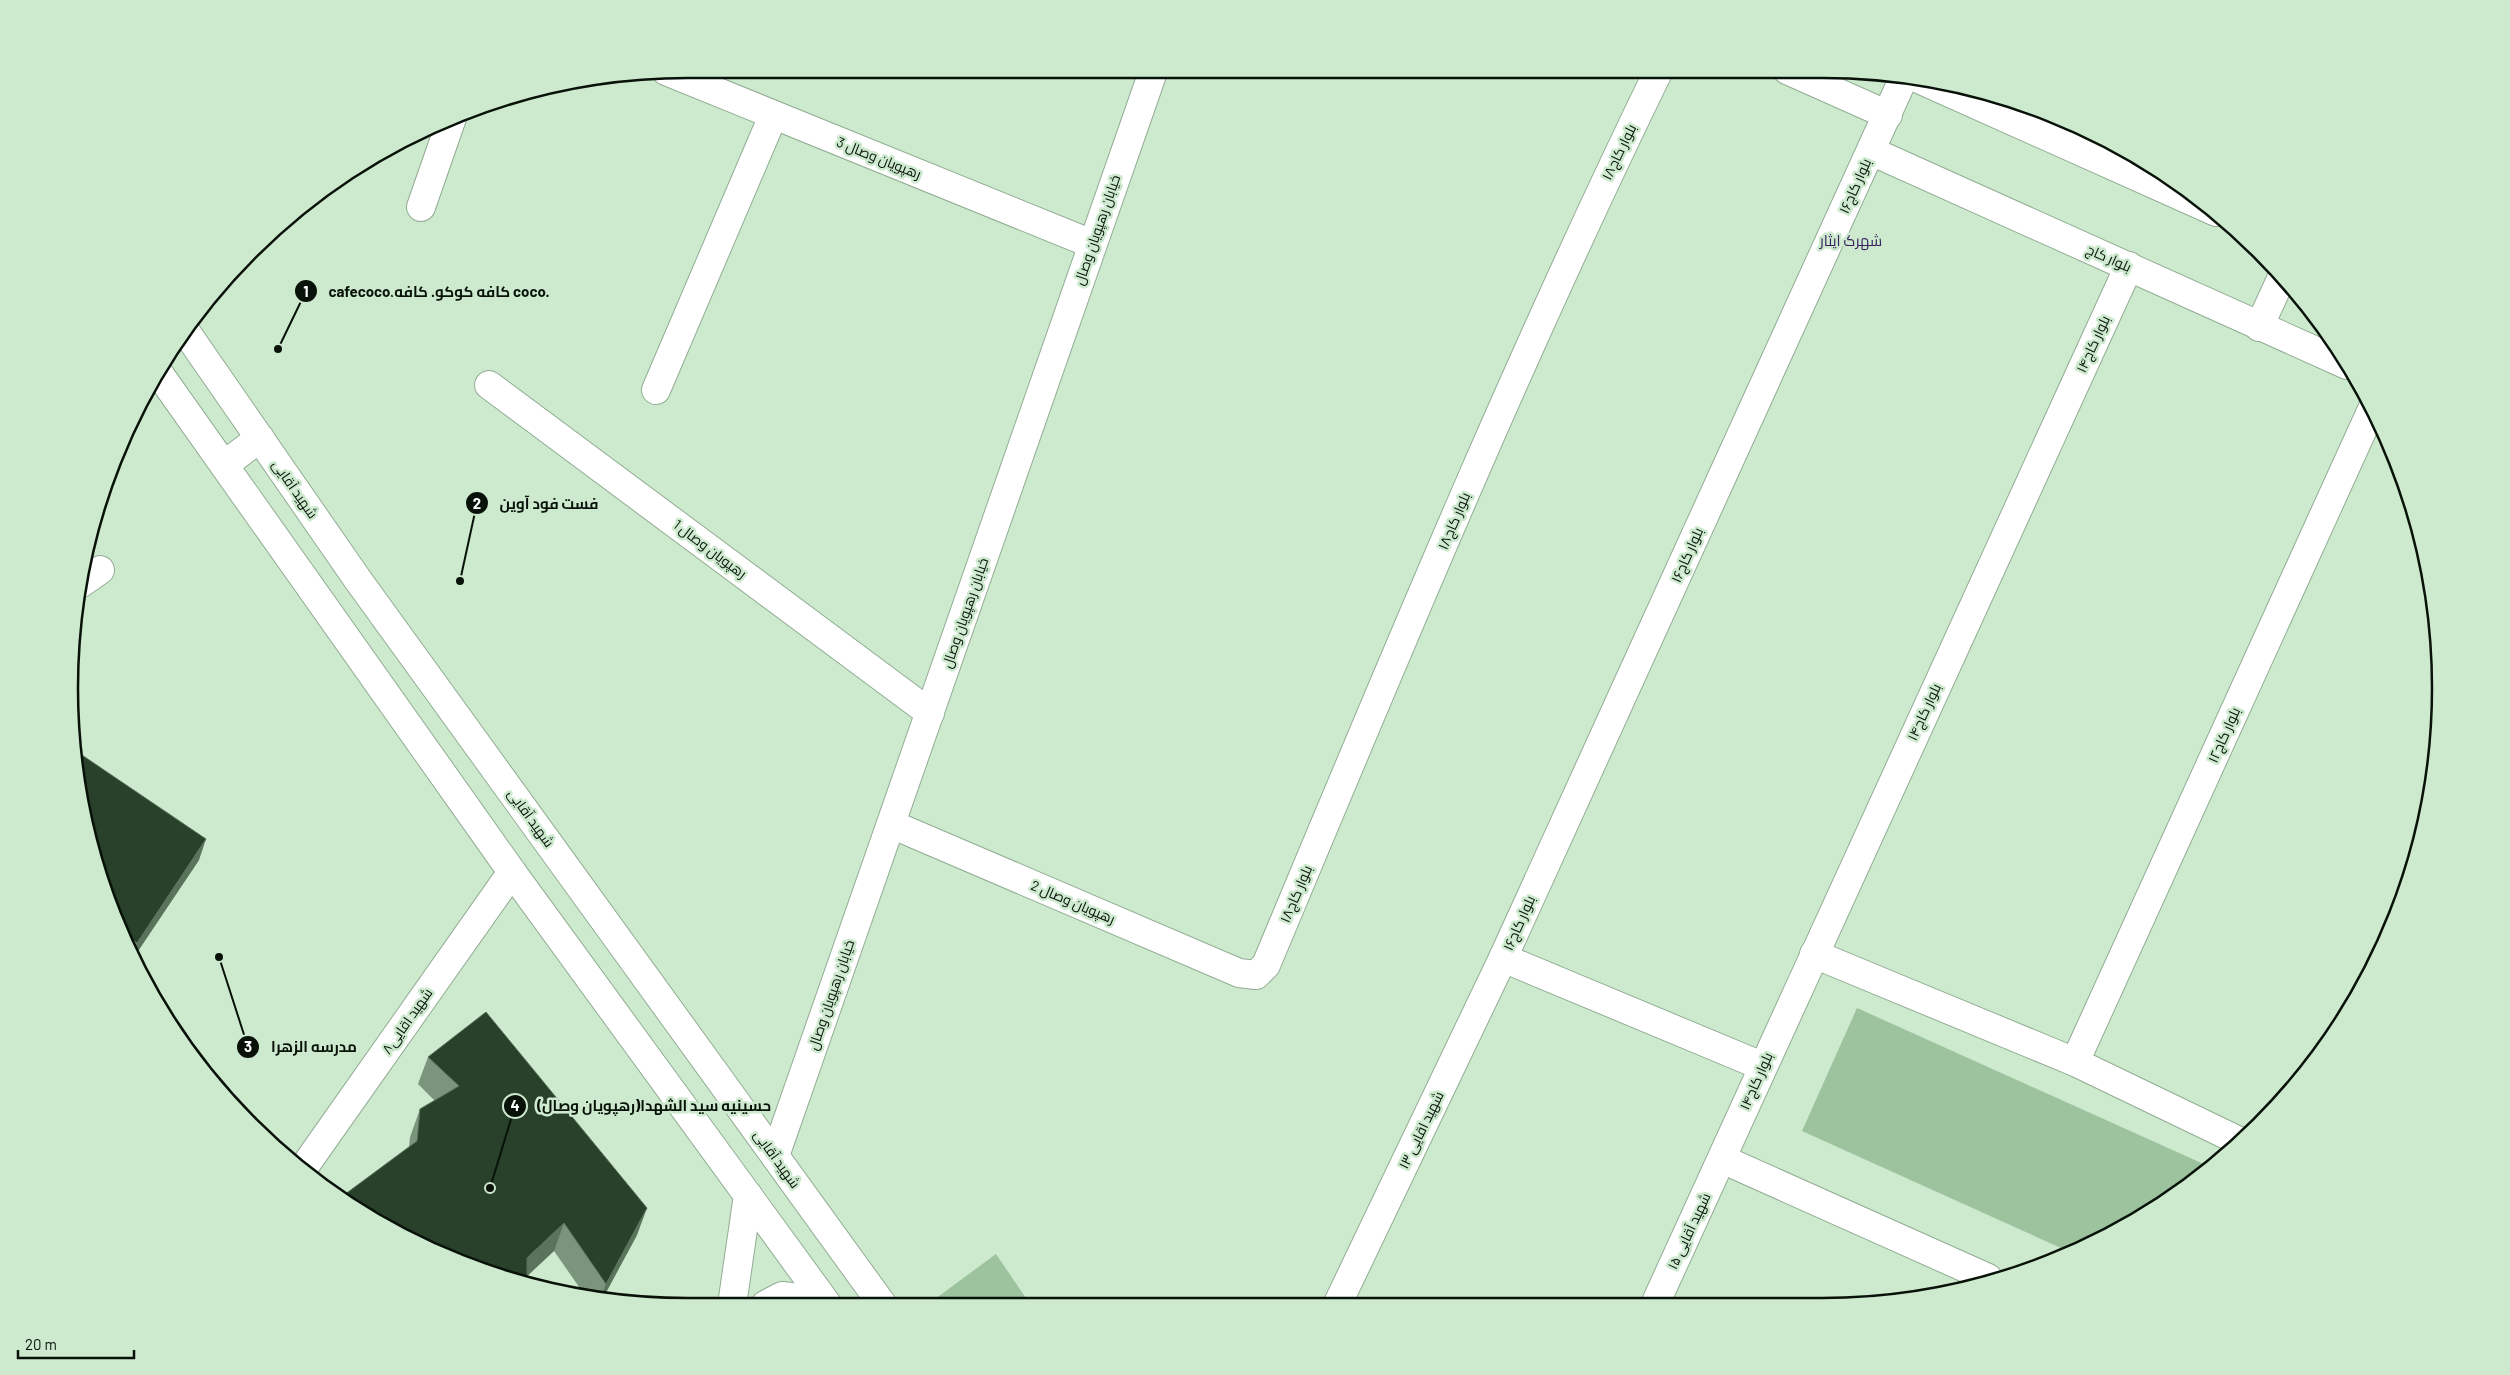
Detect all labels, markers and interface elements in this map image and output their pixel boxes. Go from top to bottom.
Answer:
street label: بلوار کاج۱۸ [1598,121,1640,183]
street label: 3 رهپویان وصال [834,133,924,184]
street label: بلوار کاج۱۶ [1835,156,1875,216]
street label: خیابان رهپویان وصال [1070,172,1125,288]
district label: شهرک ایثار [1819,231,1882,251]
street label: بلوار کاج [2084,240,2134,276]
callout: cafecoco.کافه کوکو. کافه coco. [293,276,560,306]
text: 1 [303,282,309,300]
text: cafecoco.کافه کوکو. کافه coco. [328,282,550,301]
street label: بلوار کاج۱۴ [2072,313,2114,375]
street label: شهید آقایی [269,456,322,521]
callout: فست فود آوین [465,488,609,518]
street label: بلوار کاج۱۸ [1434,490,1474,552]
text: 2 [473,494,481,512]
text: فست فود آوین [500,494,598,513]
street label: 1 رهپویان وصال [669,516,750,583]
street label: بلوار کاج۱۶ [1667,525,1707,585]
street label: خیابان رهپویان وصال [938,555,993,671]
street label: بلوار کاج۱۴ [1903,681,1945,743]
street label: بلوار کاج۱۲ [2204,704,2244,766]
street label: شهید آقایی [505,785,558,850]
street label: بلوار کاج۱۸ [1276,863,1316,925]
street label: 2 رهپویان وصال [1028,876,1118,929]
street label: بلوار کاج۱۶ [1499,893,1539,953]
street label: خیابان رهپویان وصال [804,937,859,1053]
street label: شهید اقایی۸ [378,985,435,1057]
callout: مدرسه الزهرا [236,1032,367,1062]
text: 3 [244,1037,252,1055]
text: مدرسه الزهرا [271,1037,357,1056]
street label: بلوار کاج۱۴ [1735,1049,1777,1113]
street label: شهید اقایی ۱۳ [1394,1088,1447,1171]
callout: حسینیه سید الشهدا(رهپویان وصال) [502,1091,782,1121]
text: 4 [510,1096,520,1114]
text: حسینیه سید الشهدا(رهپویان وصال) [536,1096,771,1116]
street label: شهید آقایی [751,1126,804,1191]
street label: شهید آقایی ۱۵ [1663,1190,1714,1272]
scale bar [18,1328,134,1360]
text: 20 m [25,1335,57,1353]

